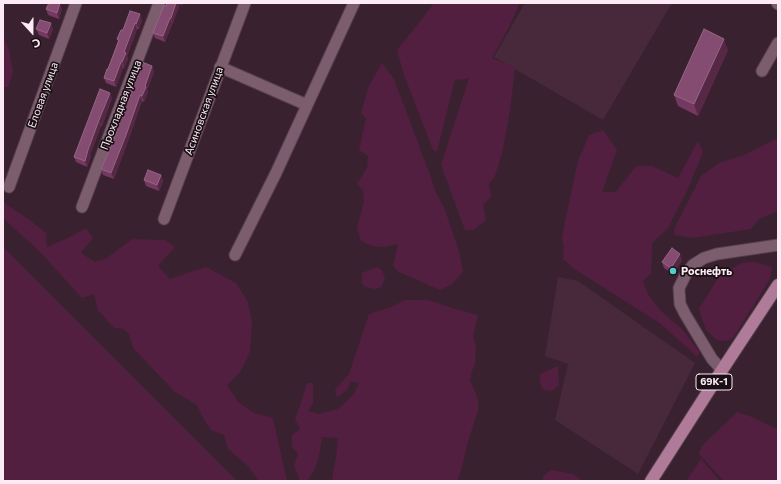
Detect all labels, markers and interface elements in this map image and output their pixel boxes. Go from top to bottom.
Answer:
north arrow [12,12,52,52]
text: С [31,36,42,51]
street label: Прохладная улица [98,58,144,152]
street label: Еловая улица [25,60,61,130]
street label: Асиновская улица [182,65,226,157]
place label: Роснефть [681,264,732,278]
marker: Роснефть [668,266,678,276]
road number: 69К-1 [696,374,732,390]

